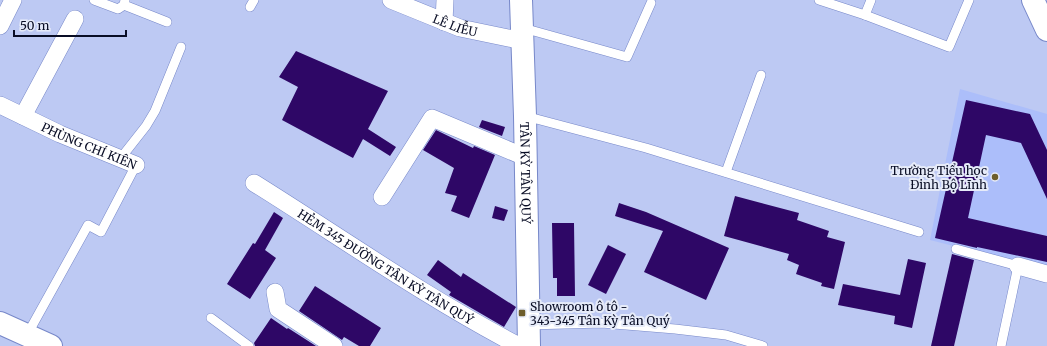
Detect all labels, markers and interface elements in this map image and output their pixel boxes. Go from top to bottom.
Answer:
street label: LÊ LIỄU [431,10,479,39]
scale bar [14,12,126,38]
text: 50 m [20,18,49,33]
street label: PHÙNG CHÍ KIÊN [39,119,140,172]
street label: TÂN KỲ TÂN QUÝ [518,122,534,224]
place label: Trường Tiểu học Đinh Bộ Lĩnh [890,163,987,192]
marker: Trường Tiểu học Đinh Bộ Lĩnh [990,172,1000,182]
street label: HẺM 345 ĐƯỜNG TÂN KỲ TÂN QUÝ [295,205,477,327]
place label: Showroom ô tô - 343-345 Tân Kỳ Tân Quý [530,299,670,328]
marker: Showroom ô tô - 343-345 Tân Kỳ Tân Quý [517,308,527,318]

